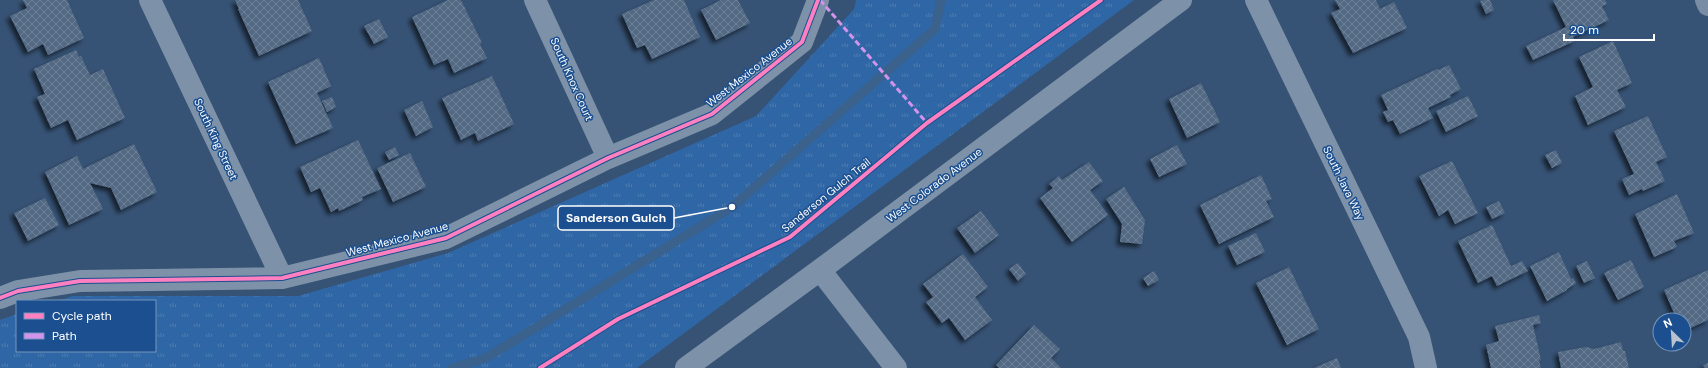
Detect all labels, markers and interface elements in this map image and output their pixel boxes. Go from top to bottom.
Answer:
scale bar [1564,16,1654,42]
text: 20 m [1570,22,1599,38]
street label: West Mexico Avenue [703,34,795,110]
street label: South Knox Court [547,35,597,123]
street label: South King Street [191,96,241,182]
street label: West Colorado Avenue [883,144,985,226]
street label: South Java Way [1320,144,1368,222]
street label: Sanderson Gulch Trail [779,155,873,235]
callout: Sanderson Gulch [558,206,674,230]
text: Sanderson Gulch [566,210,666,226]
street label: West Mexico Avenue [344,219,450,259]
legend [16,300,156,352]
text: Cycle path [52,308,112,324]
north arrow [1652,312,1692,352]
text: N [1661,315,1674,331]
text: Path [52,328,77,344]

